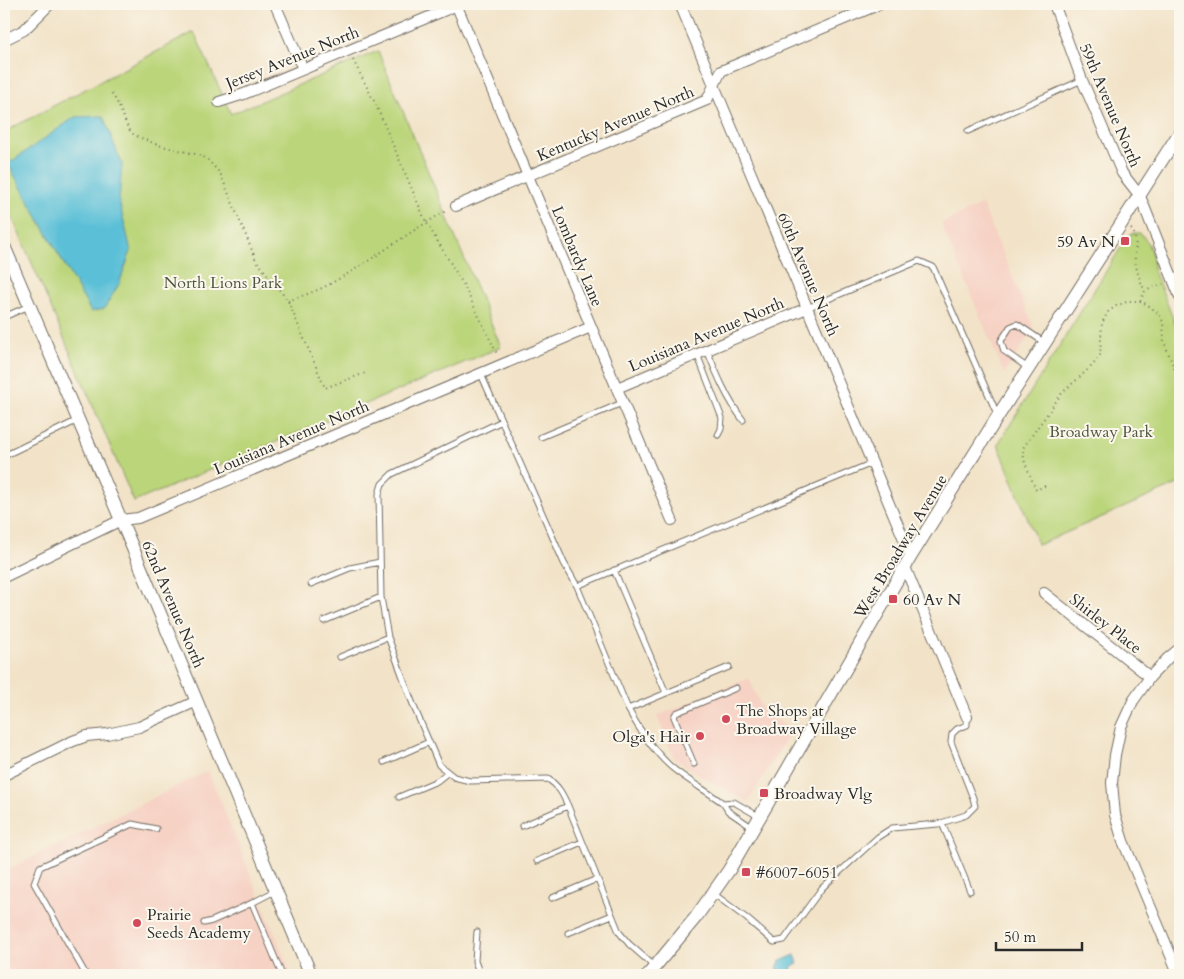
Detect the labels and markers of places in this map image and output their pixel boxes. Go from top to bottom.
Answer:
place label: 59 Av N [1057,231,1115,253]
marker: 59 Av N [1119,235,1131,247]
place label: 60 Av N [903,589,961,611]
marker: 60 Av N [887,593,899,605]
place label: The Shops at Broadway Village [736,700,857,740]
marker: The Shops at Broadway Village [720,713,732,725]
place label: Olga's Hair [612,726,690,748]
marker: Olga's Hair [694,730,706,742]
place label: Broadway Vlg [774,783,872,805]
marker: Broadway Vlg [758,787,770,799]
place label: #6007-6051 [756,862,838,884]
marker: #6007-6051 [740,866,752,878]
place label: Prairie Seeds Academy [147,904,252,944]
marker: Prairie Seeds Academy [131,917,143,929]

